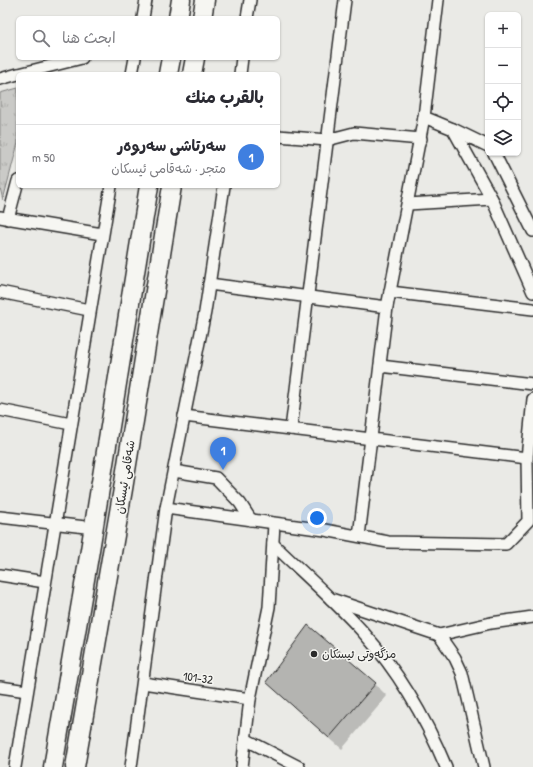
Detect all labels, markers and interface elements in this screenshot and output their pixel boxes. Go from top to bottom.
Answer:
map controls [485,12,521,156]
button: + [485,12,521,48]
search box [16,16,280,60]
icon: search [30,27,52,49]
text: ابحث هنا [62,27,116,48]
button: − [485,48,521,84]
button: locate [485,84,521,120]
text: بالقرب منك [186,85,264,108]
button: layers [485,120,521,156]
text: سەرتاشی سەروەر [117,135,226,156]
text: 50 m [32,148,55,166]
text: 1 [249,148,253,166]
text: متجر · شەقامی ئیسکان [111,159,226,177]
pin: 1 [210,437,236,470]
street label: شەقامی ئیسکان [110,439,139,515]
your location [307,508,327,528]
place label: مزگەوتی ئیسکان [322,645,396,662]
marker: مزگەوتی ئیسکان [309,649,319,659]
street label: 101-32 [182,667,214,688]

